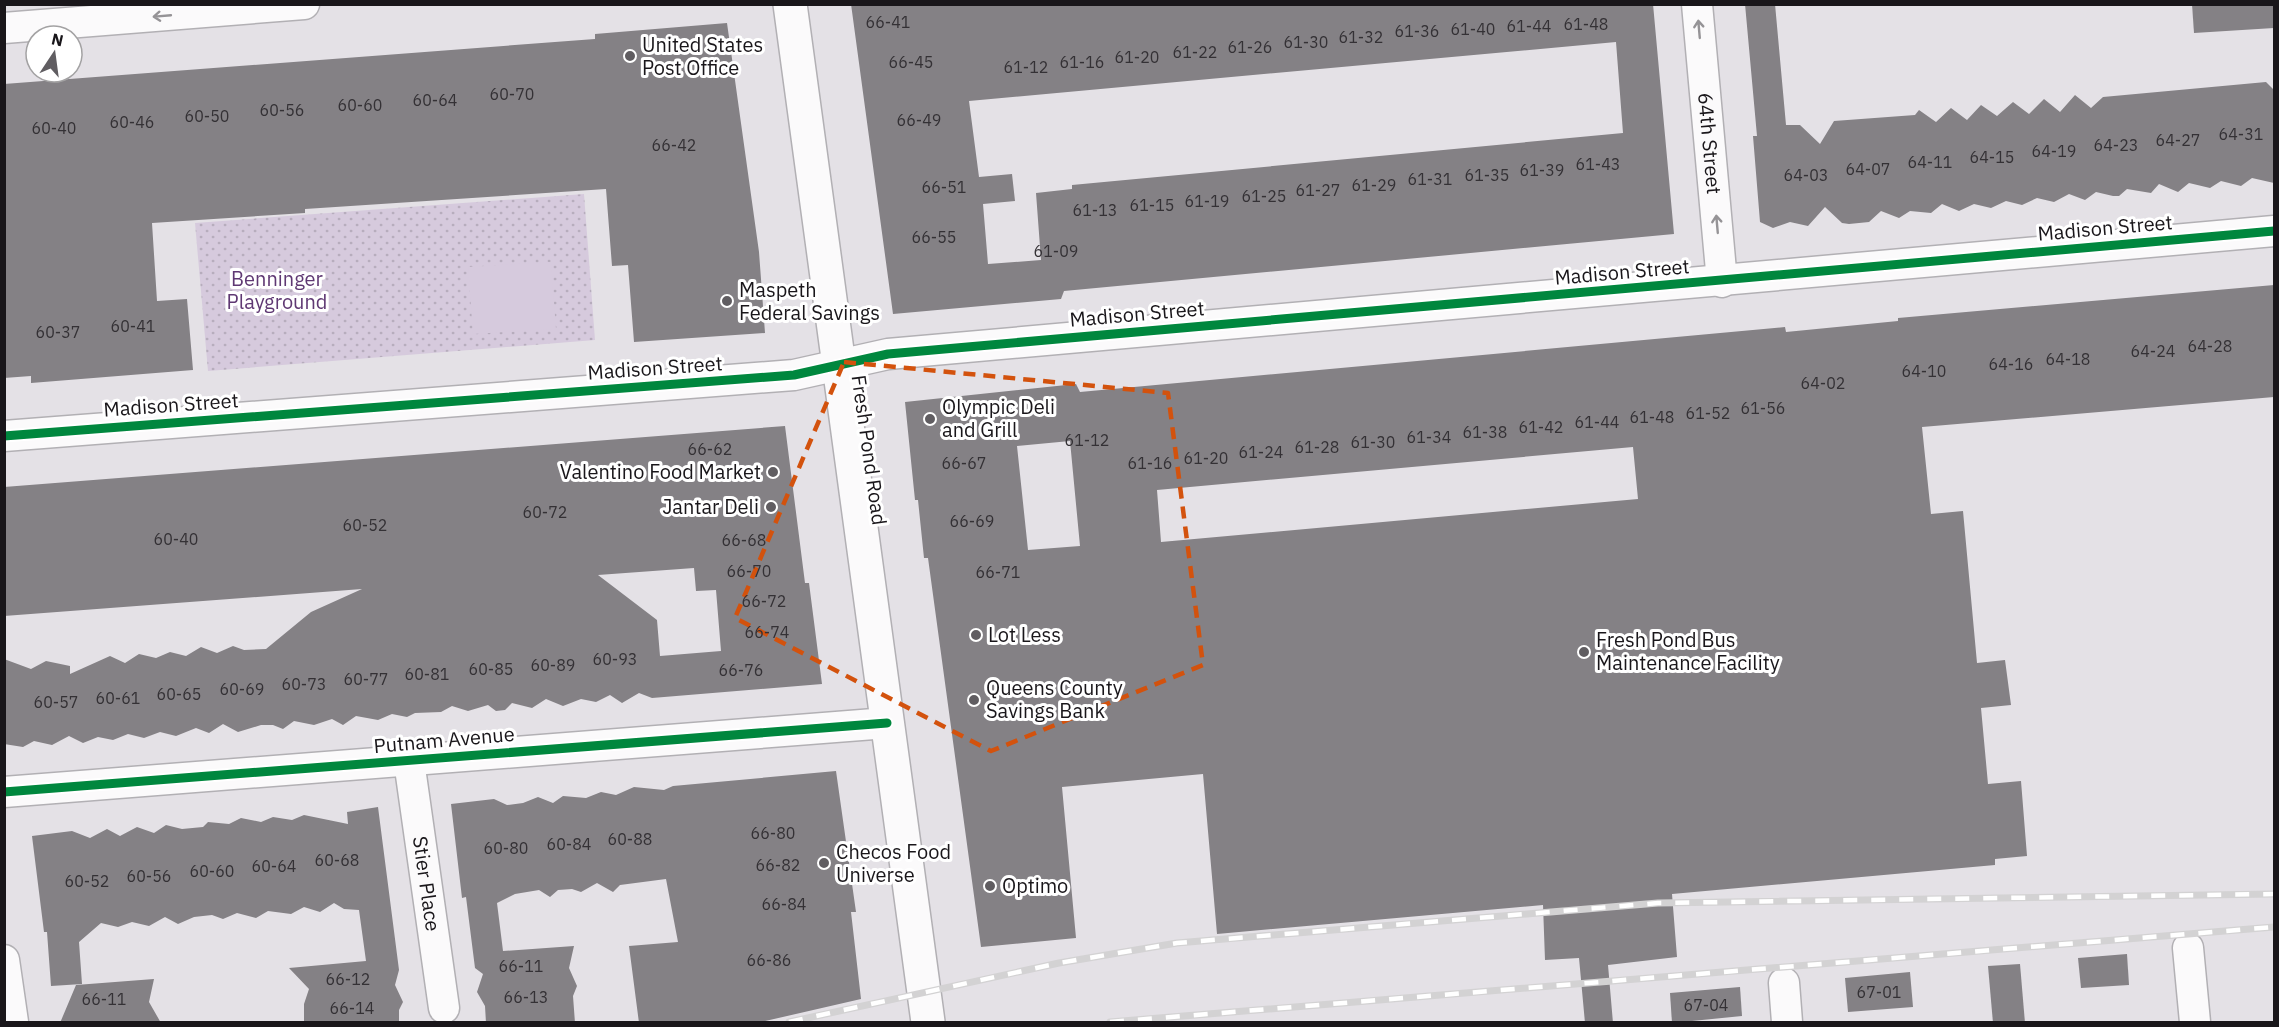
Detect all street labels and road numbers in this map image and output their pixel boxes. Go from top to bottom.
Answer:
street label: 64th Street [1692,91,1728,195]
street label: Madison Street [2036,208,2174,247]
street label: Madison Street [1553,252,1691,291]
street label: Madison Street [1068,294,1206,333]
street label: Madison Street [586,349,723,386]
street label: Fresh Pond Road [846,373,893,527]
street label: Madison Street [102,386,239,423]
street label: Putnam Avenue [372,720,516,759]
street label: Stier Place [407,834,447,933]

